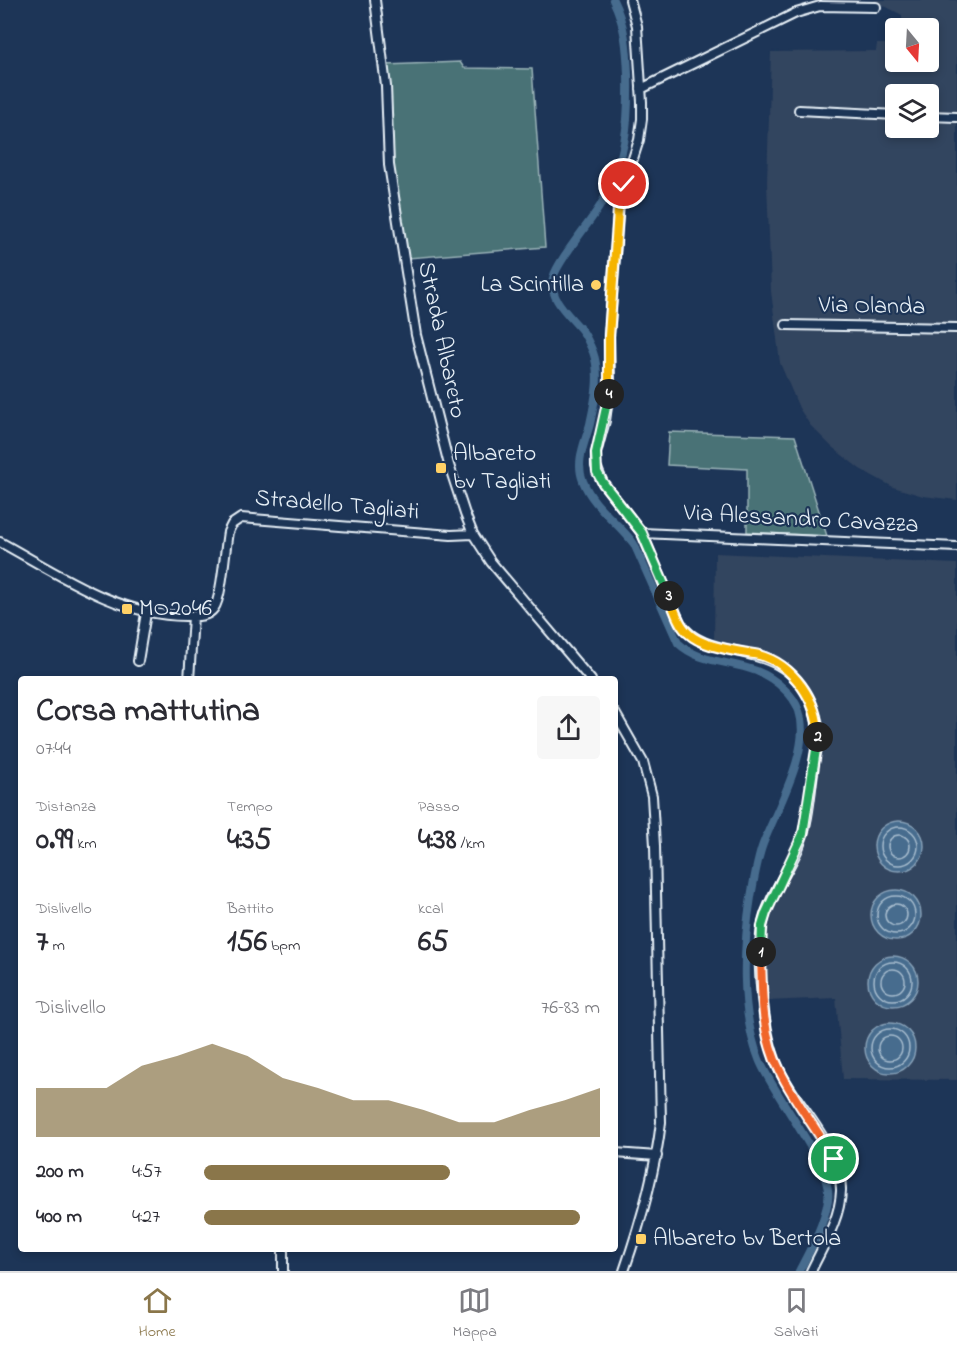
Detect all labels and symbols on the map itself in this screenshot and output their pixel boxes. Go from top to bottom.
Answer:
north arrow [885,18,939,72]
pin [598,158,649,209]
street label: Strada Albareto [407,258,475,422]
place label: La Scintilla [481,268,584,303]
marker: La Scintilla [589,278,603,292]
street label: Via Olanda [817,289,926,325]
pin: 4 [594,379,624,409]
place label: Albareto bv Tagliati [453,437,551,500]
marker: Albareto bv Tagliati [434,461,448,475]
street label: Stradello Tagliati [253,481,421,531]
street label: Via Alessandro Cavazza [682,496,919,544]
pin: 3 [654,581,684,611]
place label: MO2046 [139,592,213,627]
marker: MO2046 [120,602,134,616]
pin: 2 [803,722,833,752]
pin: 1 [746,937,776,967]
pin [808,1133,859,1184]
place label: Albareto bv Bertola [653,1222,841,1257]
marker: Albareto bv Bertola [634,1232,648,1246]

